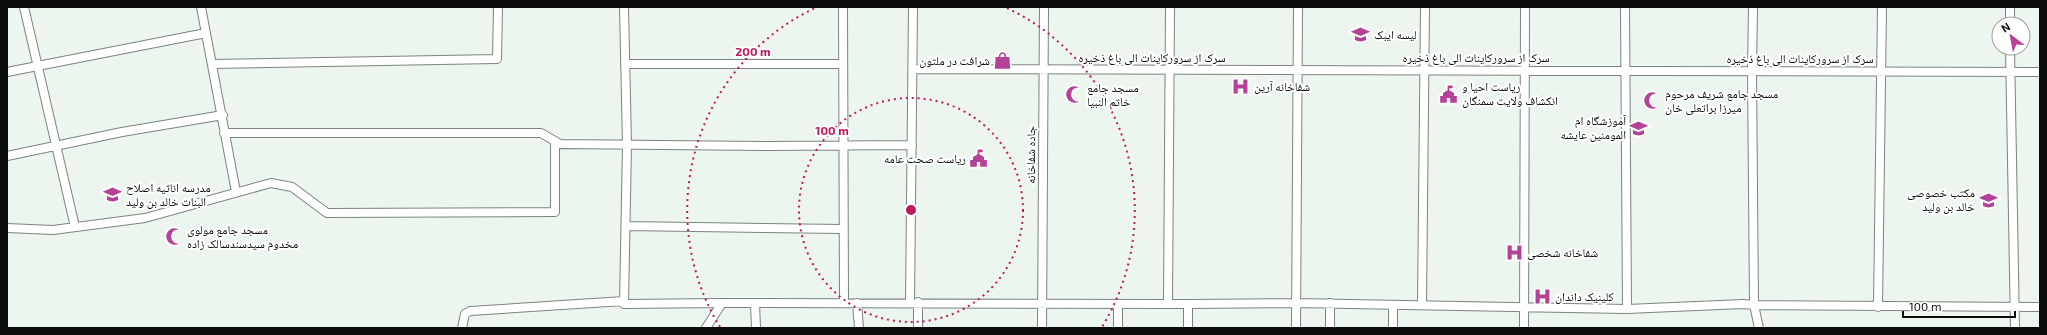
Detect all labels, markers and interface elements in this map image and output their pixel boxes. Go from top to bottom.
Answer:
north arrow [1991,16,2031,56]
text: N [1999,19,2012,35]
school or university icon: لیسه ایبک [1351,25,1371,45]
place label: لیسه ایبک [1374,27,1417,42]
text: 200 m [735,44,771,58]
street label: سرک از سرورکاینات الی باغ ذخیره [1078,50,1226,66]
street label: سرک از سرورکاینات الی باغ ذخیره [1402,50,1550,66]
shop icon: شرافت در ملتون [993,51,1013,71]
street label: سرک از سرورکاینات الی باغ ذخیره [1726,51,1874,67]
place label: شرافت در ملتون [919,53,990,68]
hospital icon: شفاخانه آرین [1231,77,1251,97]
place label: شفاخانه آرین [1254,79,1310,94]
place label: ریاست احیا و انکشاف ولایت سمنگان [1462,79,1558,108]
place label: مسجد جامع خاتم النبیا [1087,80,1139,110]
public building icon: ریاست احیا و انکشاف ولایت سمنگان [1439,84,1459,104]
mosque icon: مسجد جامع خاتم النبیا [1064,85,1084,105]
place label: مسجد جامع شریف مرحوم میرزا براتعلی خان [1665,86,1778,115]
mosque icon: مسجد جامع شریف مرحوم میرزا براتعلی خان [1642,91,1662,111]
place label: آموزشگاه ام المومنین عایشه [1560,113,1627,142]
school or university icon: آموزشگاه ام المومنین عایشه [1629,118,1649,138]
text: 100 m [815,123,849,137]
street label: جاده شفاخانه [1023,126,1038,184]
public building icon: ریاست صحت عامه [969,149,989,169]
place label: ریاست صحت عامه [884,151,966,166]
place label: مدرسه اناثیه اصلاح البنات خالد بن ولید [126,180,211,209]
school or university icon: مدرسه اناثیه اصلاح البنات خالد بن ولید [103,185,123,205]
place label: مکتب خصوصی خالد بن ولید [1907,185,1975,214]
school or university icon: مکتب خصوصی خالد بن ولید [1978,190,1998,210]
centre of rings [904,203,918,217]
place label: مسجد جامع مولوی مخدوم سیدسندسالک زاده [187,222,298,252]
mosque icon: مسجد جامع مولوی مخدوم سیدسندسالک زاده [164,227,184,247]
hospital icon: شفاخانه شخصی [1504,243,1524,263]
place label: شفاخانه شخصی [1527,245,1598,260]
hospital icon: کلینیک داندان [1532,287,1552,307]
place label: کلینیک داندان [1555,289,1614,304]
scale bar [1903,293,2015,319]
text: 100 m [1909,299,1941,313]

